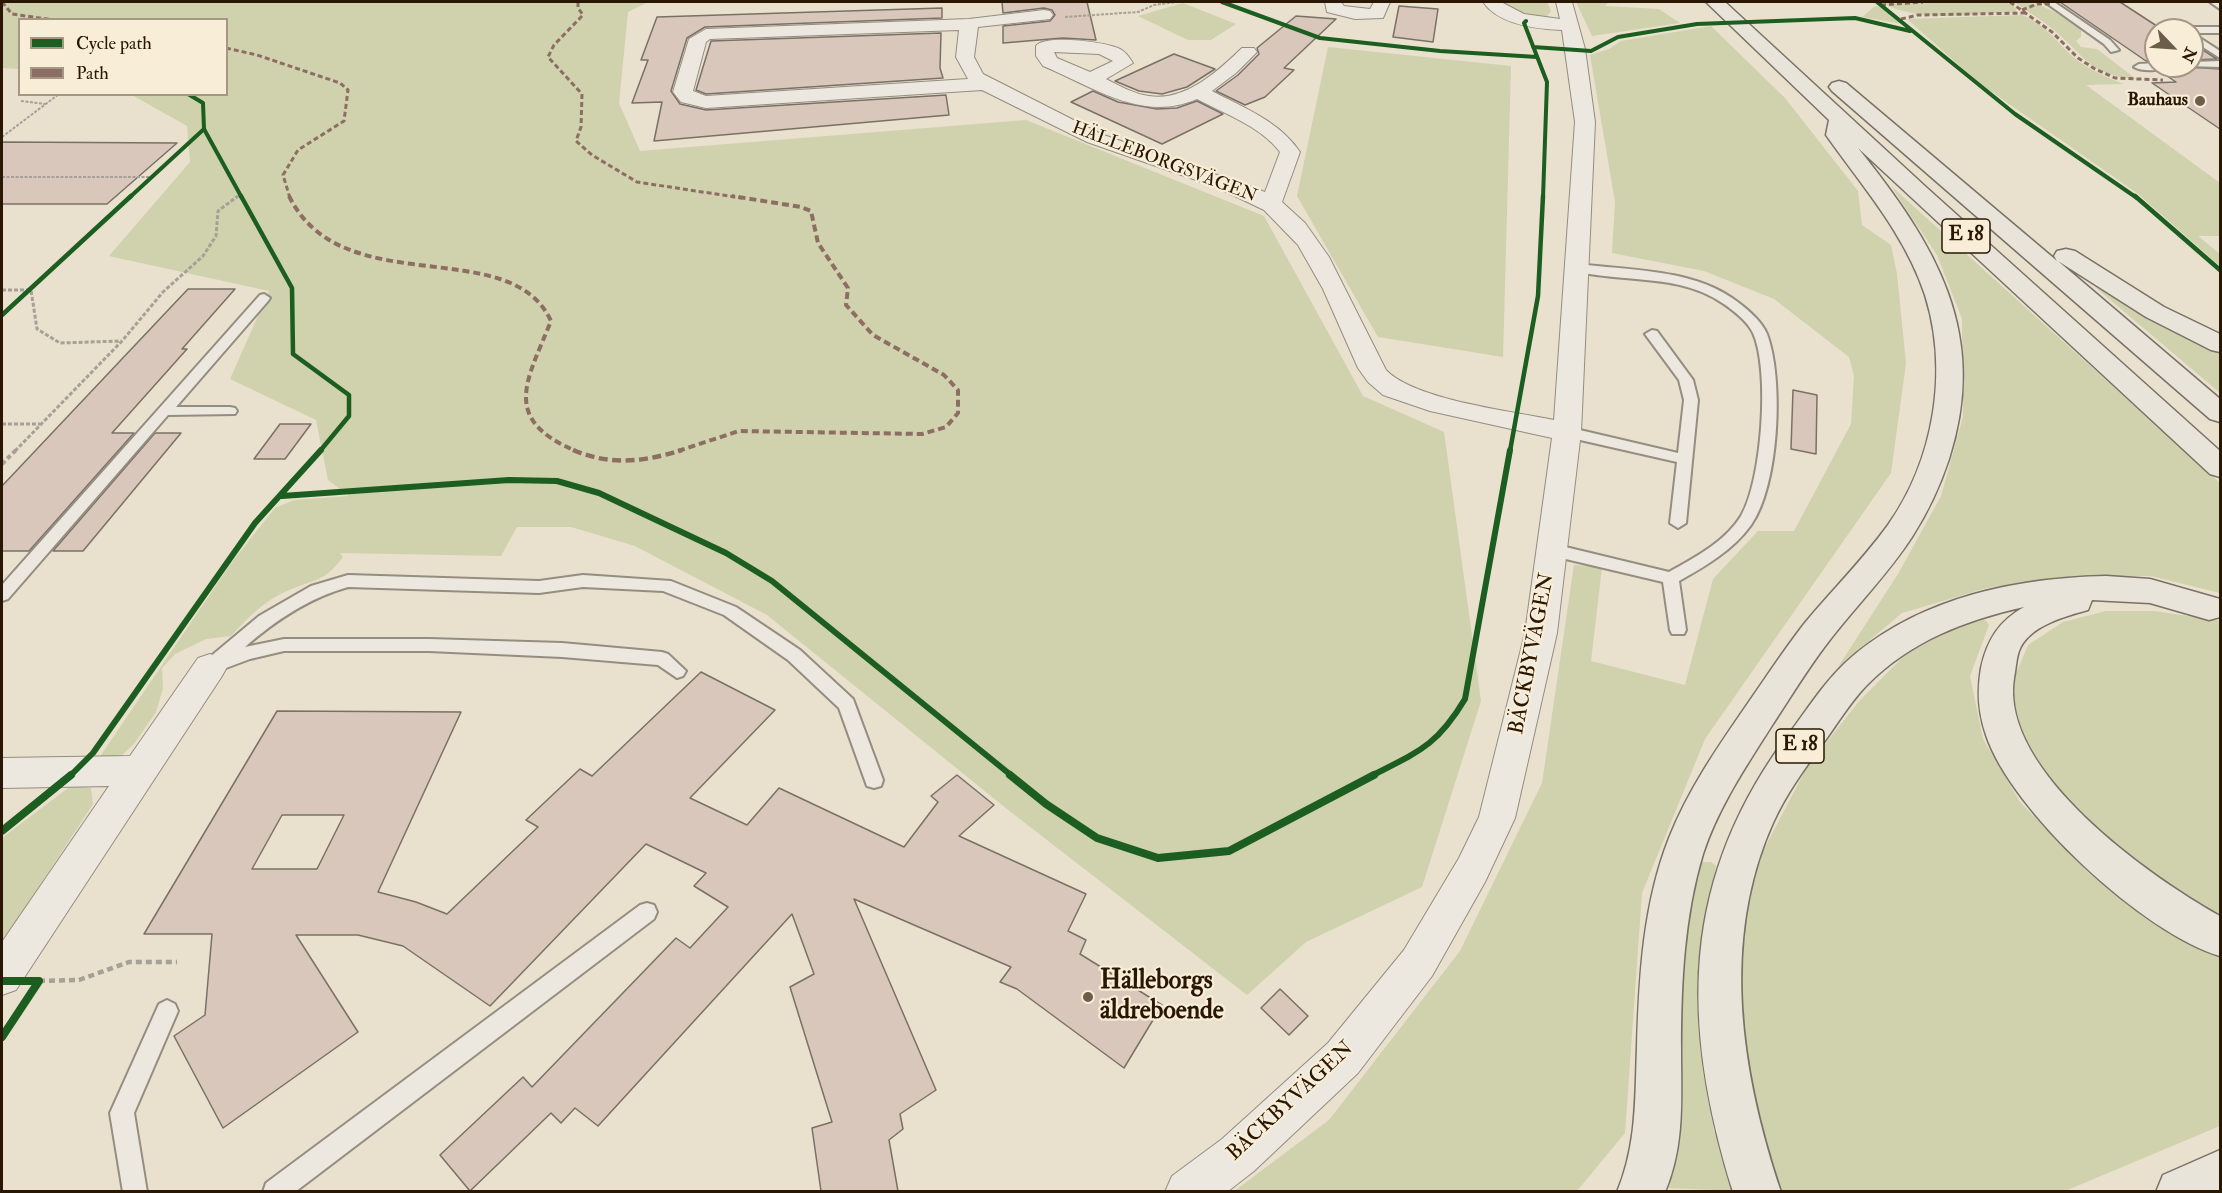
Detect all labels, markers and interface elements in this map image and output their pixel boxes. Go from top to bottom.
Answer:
legend [18,18,228,96]
north arrow [2144,18,2204,78]
text: Cycle path [76,32,152,55]
text: N [2176,44,2201,65]
text: Path [76,62,109,85]
place label: Bauhaus [2127,90,2188,112]
marker: Bauhaus [2193,94,2207,108]
street label: HÄLLEBORGSVÄGEN [1068,118,1260,208]
road number: E 18 [1942,219,1990,253]
street label: BÄCKBYVÄGEN [1505,571,1561,737]
road number: E 18 [1776,729,1824,763]
place label: Hälleborgs äldreboende [1100,966,1224,1028]
marker: Hälleborgs äldreboende [1081,990,1095,1004]
street label: BÄCKBYVÄGEN [1223,1037,1359,1167]

